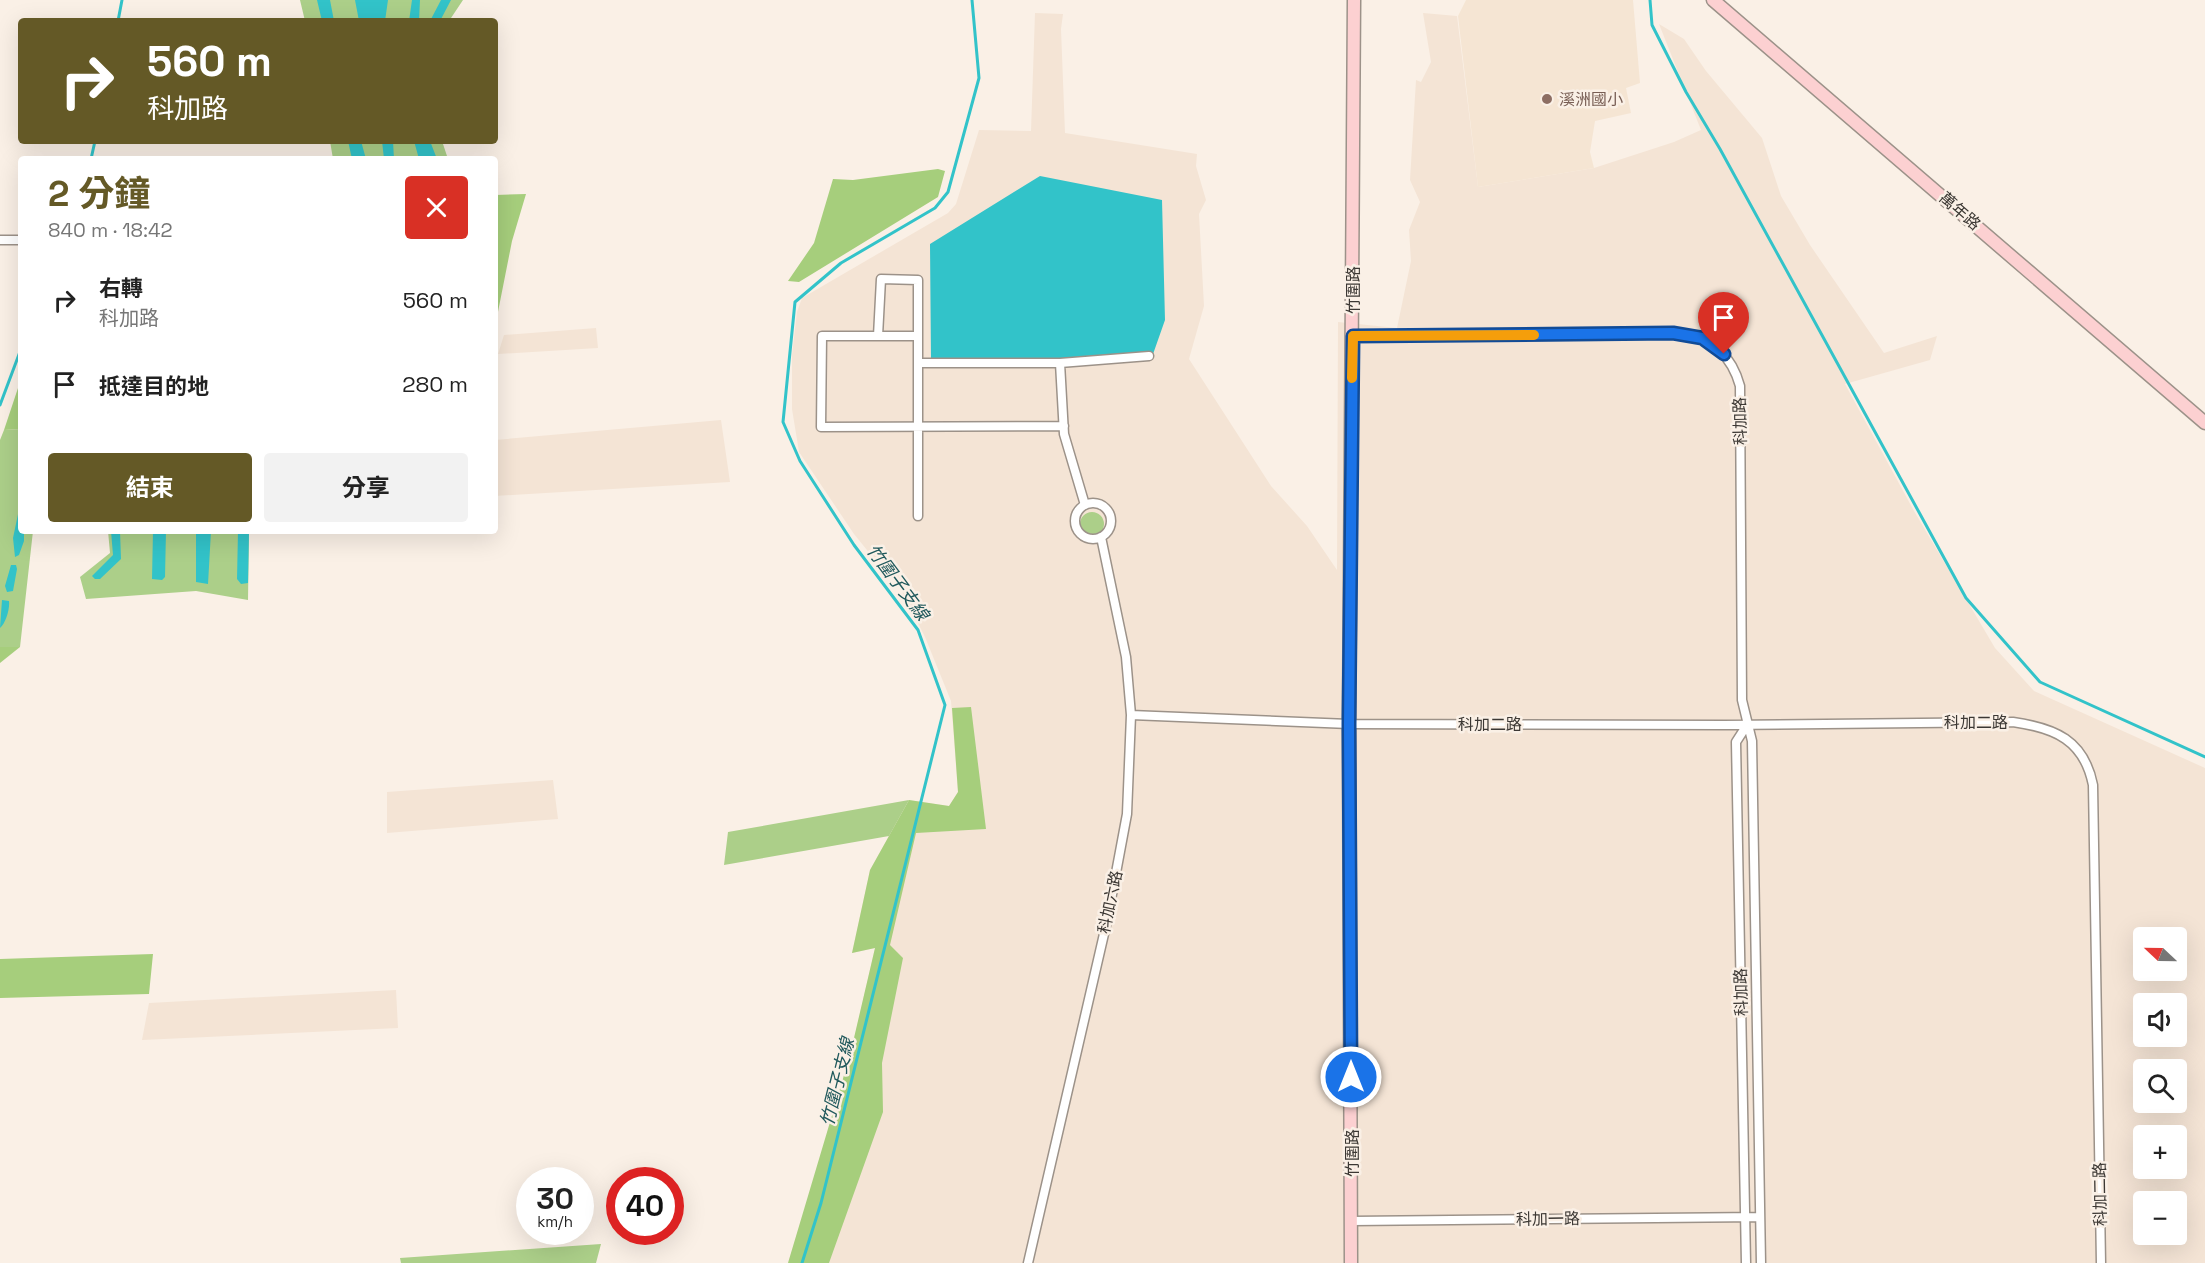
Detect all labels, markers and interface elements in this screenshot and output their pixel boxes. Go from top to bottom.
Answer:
text: 560 m [147,35,272,88]
icon: right [48,42,126,120]
place label: 溪洲國小 [1559,89,1623,110]
text: 科加路 [147,91,228,126]
marker: 溪洲國小 [1540,92,1554,106]
text: 2 分鐘 [48,171,151,217]
button: close [405,176,468,239]
street label: 萬年路 [1935,187,1985,235]
text: 840 m · 18:42 [48,217,173,243]
street label: 竹圍路 [1343,266,1364,314]
text: 右轉 [99,274,143,302]
icon: right [48,284,81,317]
text: 560 m [403,286,468,314]
pin [1698,292,1749,354]
icon: arrive [1707,301,1740,334]
text: 科加路 [99,305,159,331]
icon: arrive [48,368,81,401]
text: 280 m [402,370,468,398]
text: 抵達目的地 [99,372,209,400]
street label: 科加路 [1729,397,1751,445]
button: 結束 [48,453,252,522]
button: 分享 [264,453,468,522]
water label: 竹圍子支線 [862,539,935,626]
street label: 科加二路 [1944,712,2008,733]
street label: 科加二路 [1458,714,1522,735]
street label: 科加六路 [1093,869,1127,935]
north arrow [2133,927,2187,981]
map controls [2133,927,2187,1245]
street label: 科加路 [1730,968,1752,1016]
button: sound [2133,993,2187,1047]
water label: 竹圍子支線 [815,1034,860,1128]
position arrow [1319,1045,1383,1109]
button: search [2133,1059,2187,1113]
button: + [2133,1125,2187,1179]
street label: 竹圍路 [1342,1129,1363,1177]
street label: 科加二路 [2089,1162,2111,1226]
speed limit sign: 40 [606,1167,684,1245]
text: 30 [536,1179,574,1218]
button: − [2133,1191,2187,1245]
street label: 科加一路 [1516,1208,1580,1230]
text: km/h [537,1212,573,1231]

